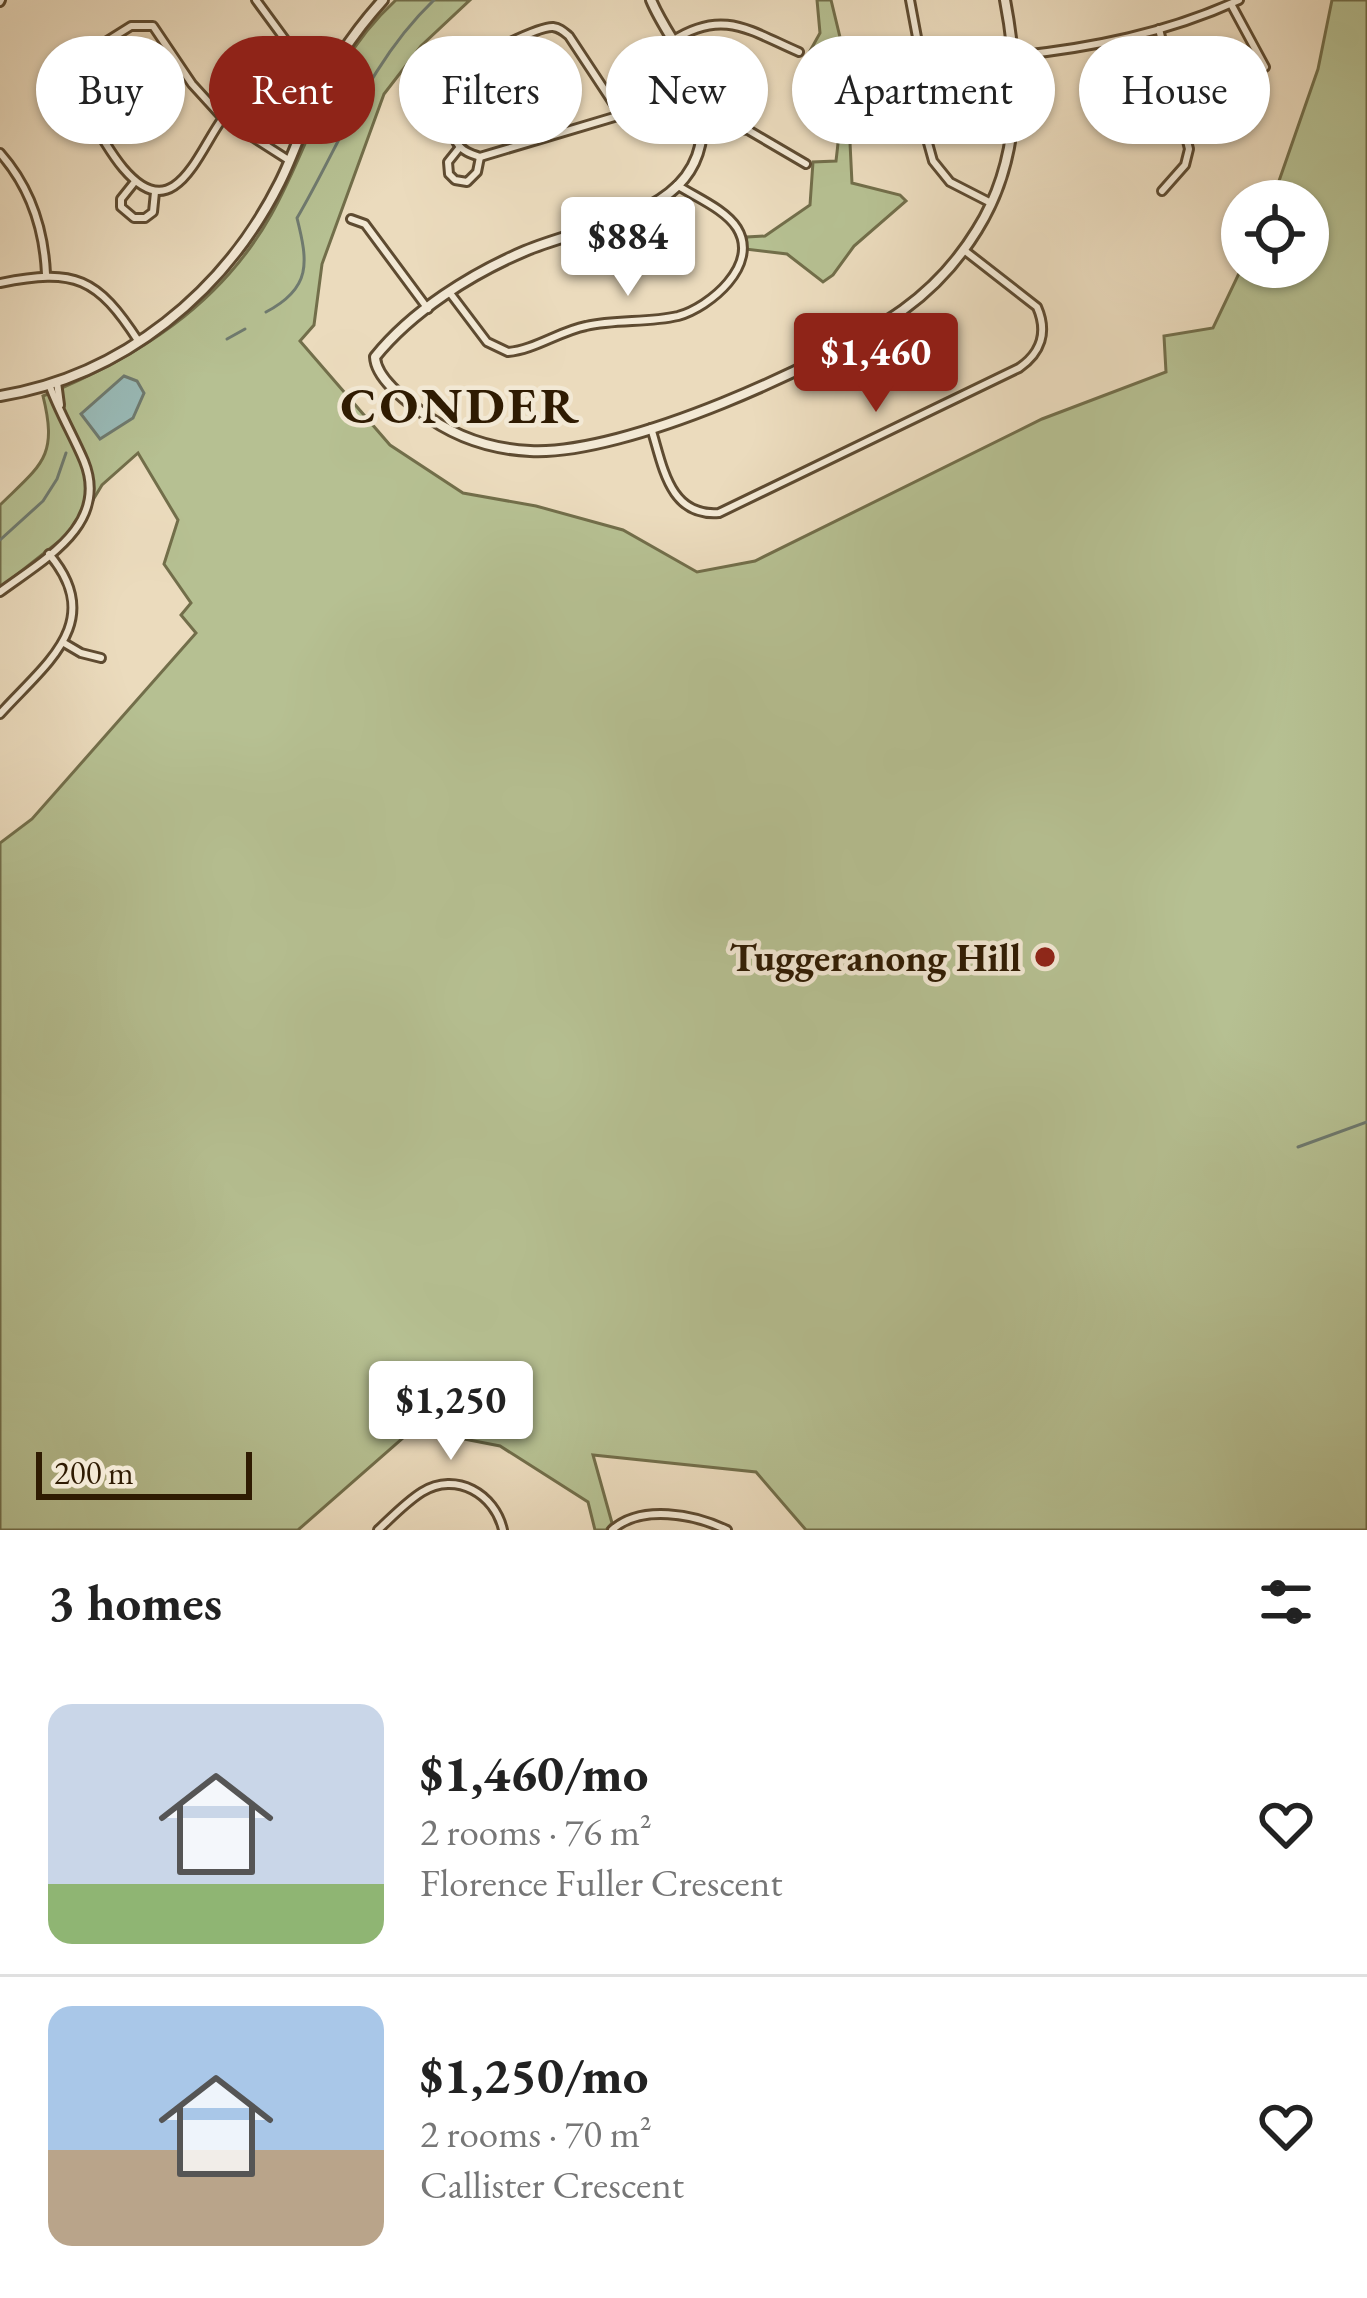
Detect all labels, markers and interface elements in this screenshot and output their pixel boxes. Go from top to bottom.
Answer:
chip: Buy [36,36,185,144]
chip: Rent [209,36,375,144]
chip: Filters [399,36,582,144]
chip: New [606,36,768,144]
chip: Apartment [792,36,1055,144]
chip: House [1079,36,1270,144]
map controls [1221,180,1329,288]
button: locate [1221,180,1329,288]
pin: $884 [557,197,699,299]
text: $884 [588,210,668,261]
pin: $1,460 [778,313,974,415]
text: $1,460 [821,326,931,377]
district label: CONDER [340,372,582,438]
place label: Tuggeranong Hill [729,932,1021,983]
marker: Tuggeranong Hill [1032,944,1058,970]
pin: $1,250 [353,1361,549,1463]
text: $1,250 [396,1374,506,1425]
scale bar [36,1446,252,1499]
text: 200 m [54,1451,134,1494]
text: 3 homes [48,1569,222,1635]
icon: filters [1253,1569,1319,1635]
text: $1,460/mo [420,1740,648,1806]
icon: home [144,1752,288,1896]
icon: heart [1253,1791,1319,1857]
text: 2 rooms · 76 m² [420,1806,652,1857]
text: Florence Fuller Crescent [420,1857,783,1908]
text: $1,250/mo [420,2042,648,2108]
icon: home [144,2054,288,2198]
icon: heart [1253,2093,1319,2159]
text: 2 rooms · 70 m² [420,2108,652,2159]
text: Callister Crescent [420,2159,684,2210]

